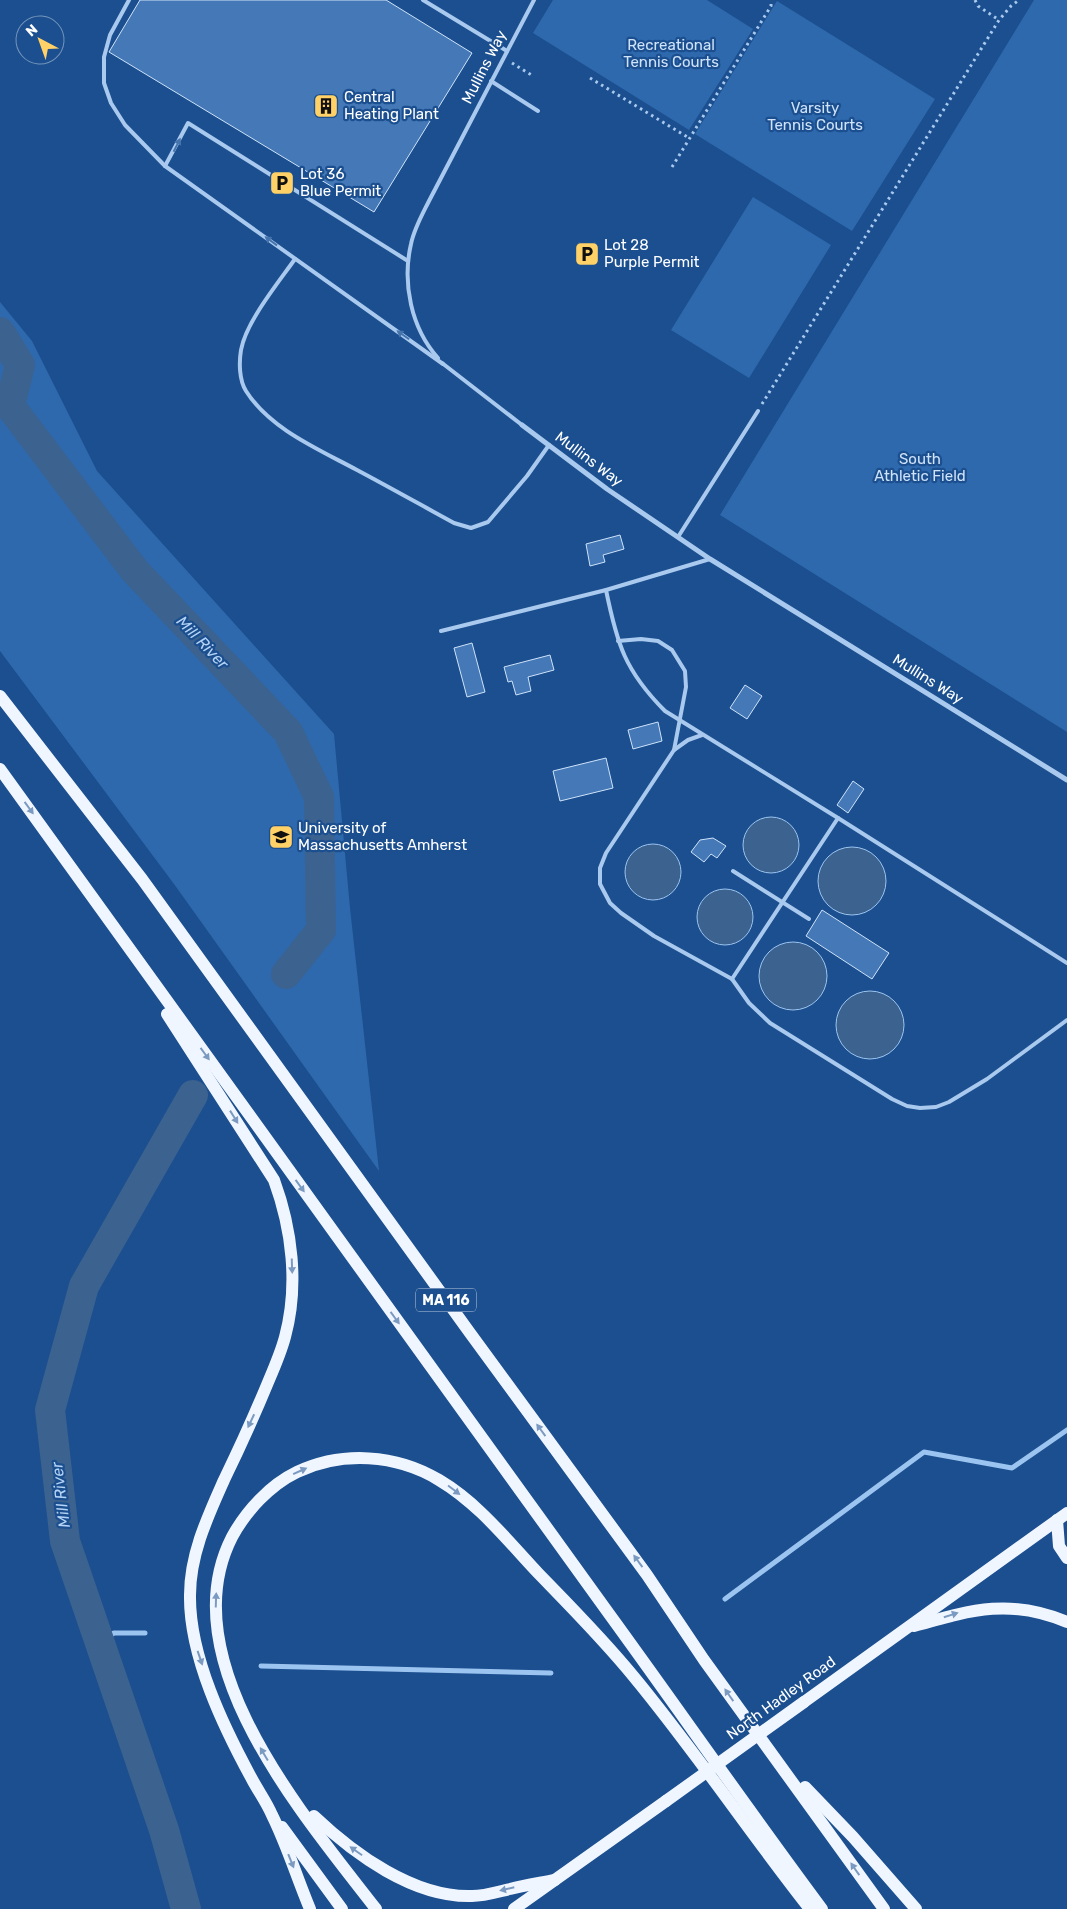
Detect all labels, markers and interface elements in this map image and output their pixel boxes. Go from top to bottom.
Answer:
north arrow [15,15,65,65]
text: N [22,21,41,40]
street label: Mullins Way [458,27,510,107]
park label: Recreational Tennis Courts [623,36,719,71]
place label: Central Heating Plant [344,88,439,123]
building icon: Central Heating Plant [313,93,339,119]
park label: Varsity Tennis Courts [767,99,863,134]
one-way arrow [173,137,181,152]
place label: Lot 36 Blue Permit [300,165,381,200]
parking icon: Lot 36 Blue Permit [269,170,295,196]
one-way arrow [264,236,278,246]
place label: Lot 28 Purple Permit [604,236,700,271]
parking icon: Lot 28 Purple Permit [574,241,600,267]
one-way arrow [397,330,410,341]
street label: Mullins Way [552,428,626,490]
park label: South Athletic Field [874,450,966,485]
water label: Mill River [173,612,233,673]
street label: Mullins Way [889,650,967,708]
one-way arrow [23,802,33,815]
place label: University of Massachusetts Amherst [298,819,467,854]
school or university icon: University of Massachusetts Amherst [268,824,294,850]
one-way arrow [200,1047,210,1061]
one-way arrow [230,1111,239,1124]
one-way arrow [295,1179,305,1193]
one-way arrow [288,1258,296,1274]
road number: MA 116 [416,1288,476,1312]
one-way arrow [390,1311,400,1325]
one-way arrow [247,1414,256,1429]
one-way arrow [536,1423,546,1437]
water label: Mill River [47,1460,74,1529]
one-way arrow [293,1466,307,1474]
one-way arrow [447,1485,460,1496]
one-way arrow [632,1555,643,1568]
one-way arrow [212,1592,220,1608]
one-way arrow [944,1611,959,1619]
one-way arrow [197,1651,204,1666]
street label: North Hadley Road [723,1652,839,1744]
one-way arrow [724,1688,734,1702]
one-way arrow [259,1747,268,1760]
one-way arrow [349,1846,362,1856]
one-way arrow [287,1853,295,1868]
one-way arrow [850,1862,860,1876]
one-way arrow [500,1885,515,1893]

